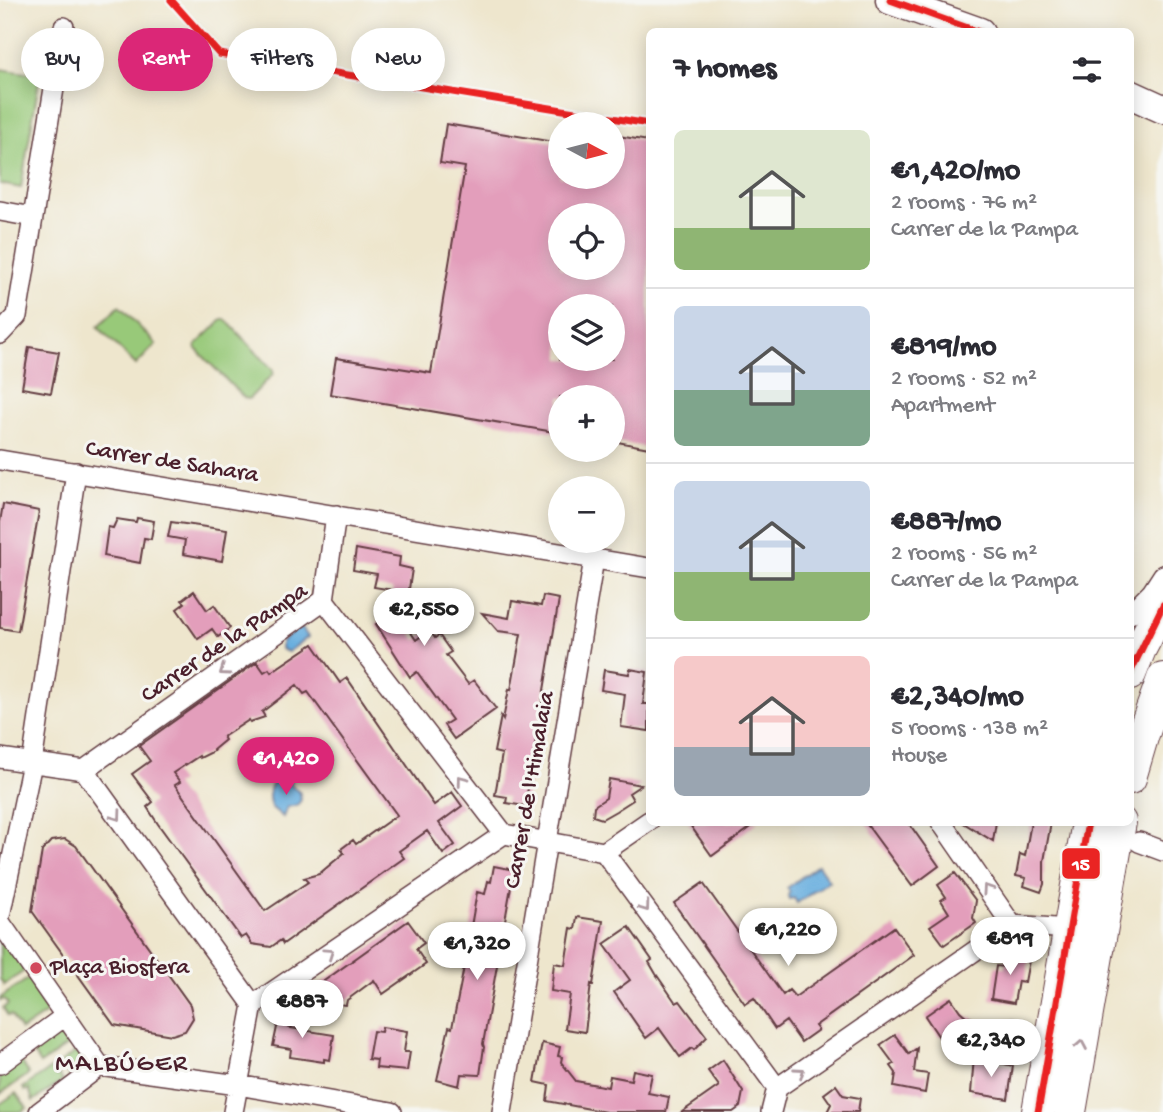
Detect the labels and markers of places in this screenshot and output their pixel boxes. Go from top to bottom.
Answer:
pin: €2,550 [367,588,481,648]
pin: €1,420 [229,738,343,797]
pin: €1,220 [731,908,845,968]
pin: €819 [969,918,1051,977]
pin: €1,320 [420,922,534,982]
place label: Plaça Biosfera [49,954,190,983]
marker: Plaça Biosfera [28,960,44,976]
pin: €887 [261,981,343,1040]
pin: €2,340 [934,1020,1048,1079]

